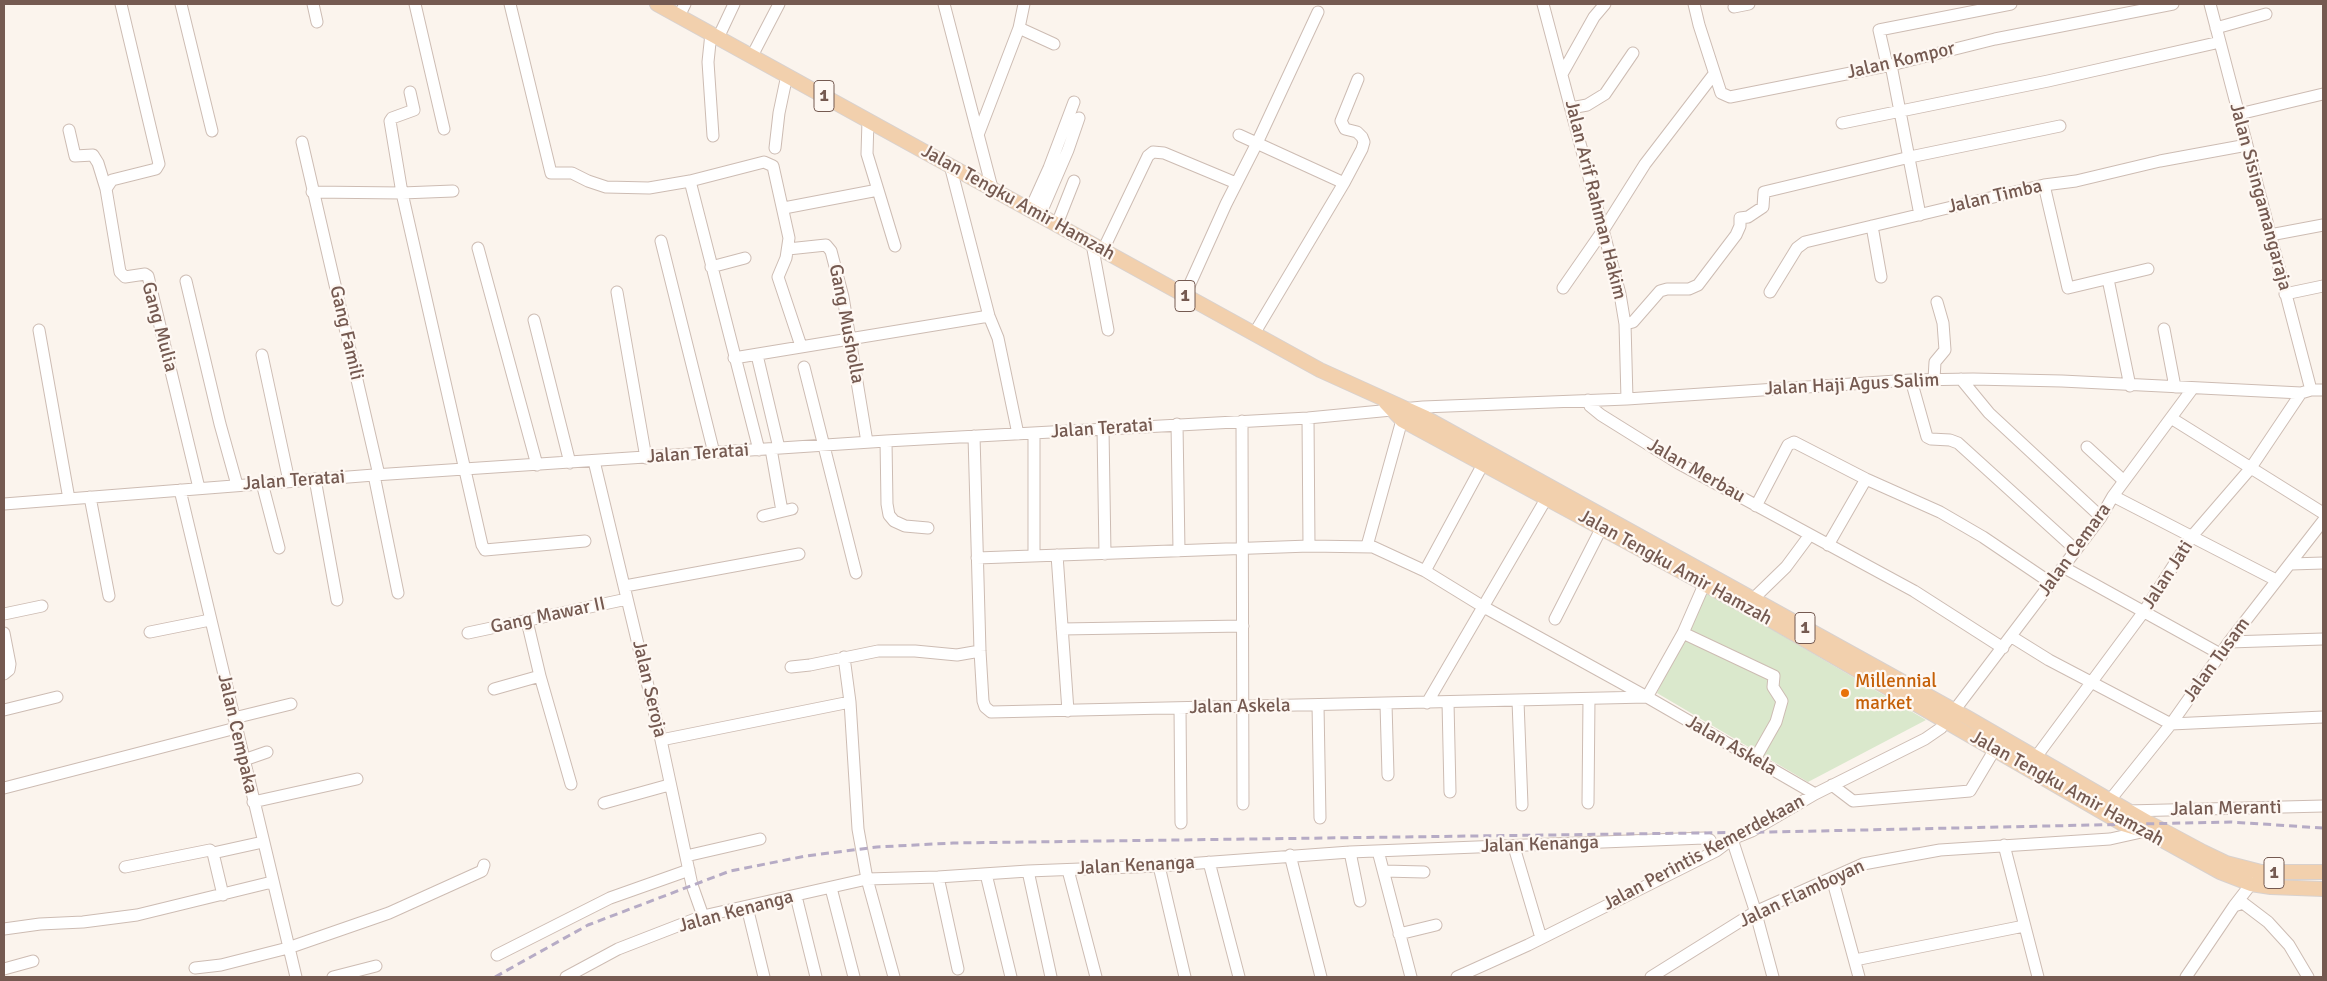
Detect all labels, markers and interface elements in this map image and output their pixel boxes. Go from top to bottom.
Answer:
street label: Jalan Kompor [1845,37,1957,85]
road number: 1 [814,80,834,112]
street label: Jalan Arif Rahman Hakim [1559,98,1631,302]
street label: Jalan Sisingamangaraja [2224,101,2296,293]
street label: Jalan Tengku Amir Hamzah [917,140,1119,266]
street label: Jalan Timba [1945,175,2045,219]
street label: Gang Musholla [823,262,869,386]
street label: Gang Mulia [136,279,182,375]
road number: 1 [1175,280,1195,312]
street label: Gang Famili [324,284,368,382]
street label: Jalan Haji Agus Salim [1764,369,1940,401]
street label: Jalan Teratai [1050,414,1154,444]
street label: Jalan Merbau [1643,434,1749,508]
street label: Jalan Teratai [646,439,750,469]
street label: Jalan Teratai [242,466,346,496]
street label: Jalan Cemara [2034,499,2116,601]
street label: Jalan Tengku Amir Hamzah [1574,505,1776,631]
street label: Jalan Jati [2138,537,2198,613]
street label: Gang Mawar II [489,593,607,639]
road number: 1 [1795,612,1815,644]
street label: Jalan Tusam [2179,613,2255,707]
street label: Jalan Seroja [627,638,671,740]
place label: Millennial market [1855,671,1937,715]
street label: Jalan Cempaka [212,672,262,796]
marker: Millennial market [1839,687,1851,699]
street label: Jalan Askela [1189,695,1291,719]
street label: Jalan Askela [1681,711,1781,781]
street label: Jalan Tengku Amir Hamzah [1966,726,2168,852]
street label: Jalan Perintis Kemerdekaan [1599,790,1809,916]
street label: Jalan Meranti [2170,797,2282,821]
street label: Jalan Kenanga [1481,832,1599,858]
street label: Jalan Kenanga [1076,852,1196,880]
street label: Jalan Flamboyan [1736,855,1868,933]
road number: 1 [2264,858,2284,888]
street label: Jalan Kenanga [676,886,796,938]

